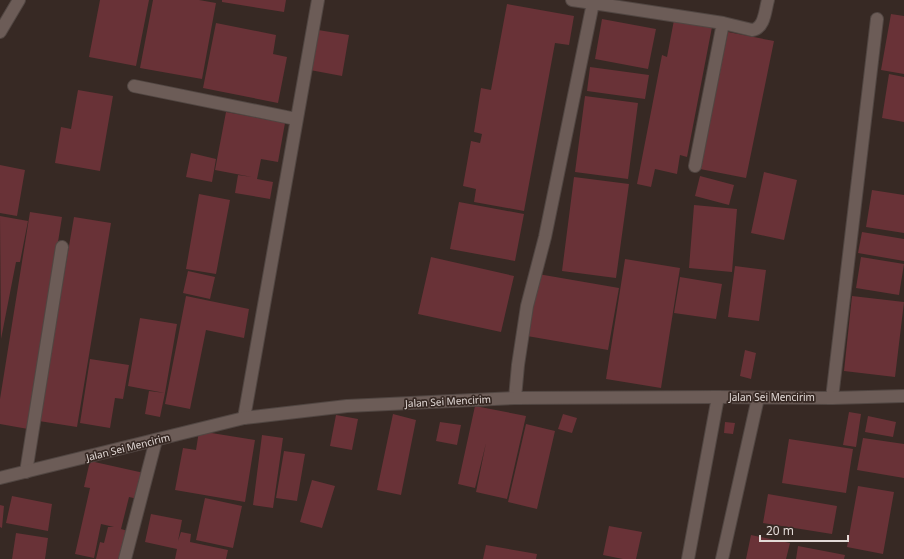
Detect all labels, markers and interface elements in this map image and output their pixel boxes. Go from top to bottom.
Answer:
street label: Jalan Sei Mencirim [728,390,815,404]
street label: Jalan Sei Mencirim [404,392,491,410]
street label: Jalan Sei Mencirim [84,430,171,464]
scale bar [760,517,848,543]
text: 20 m [766,522,794,539]

